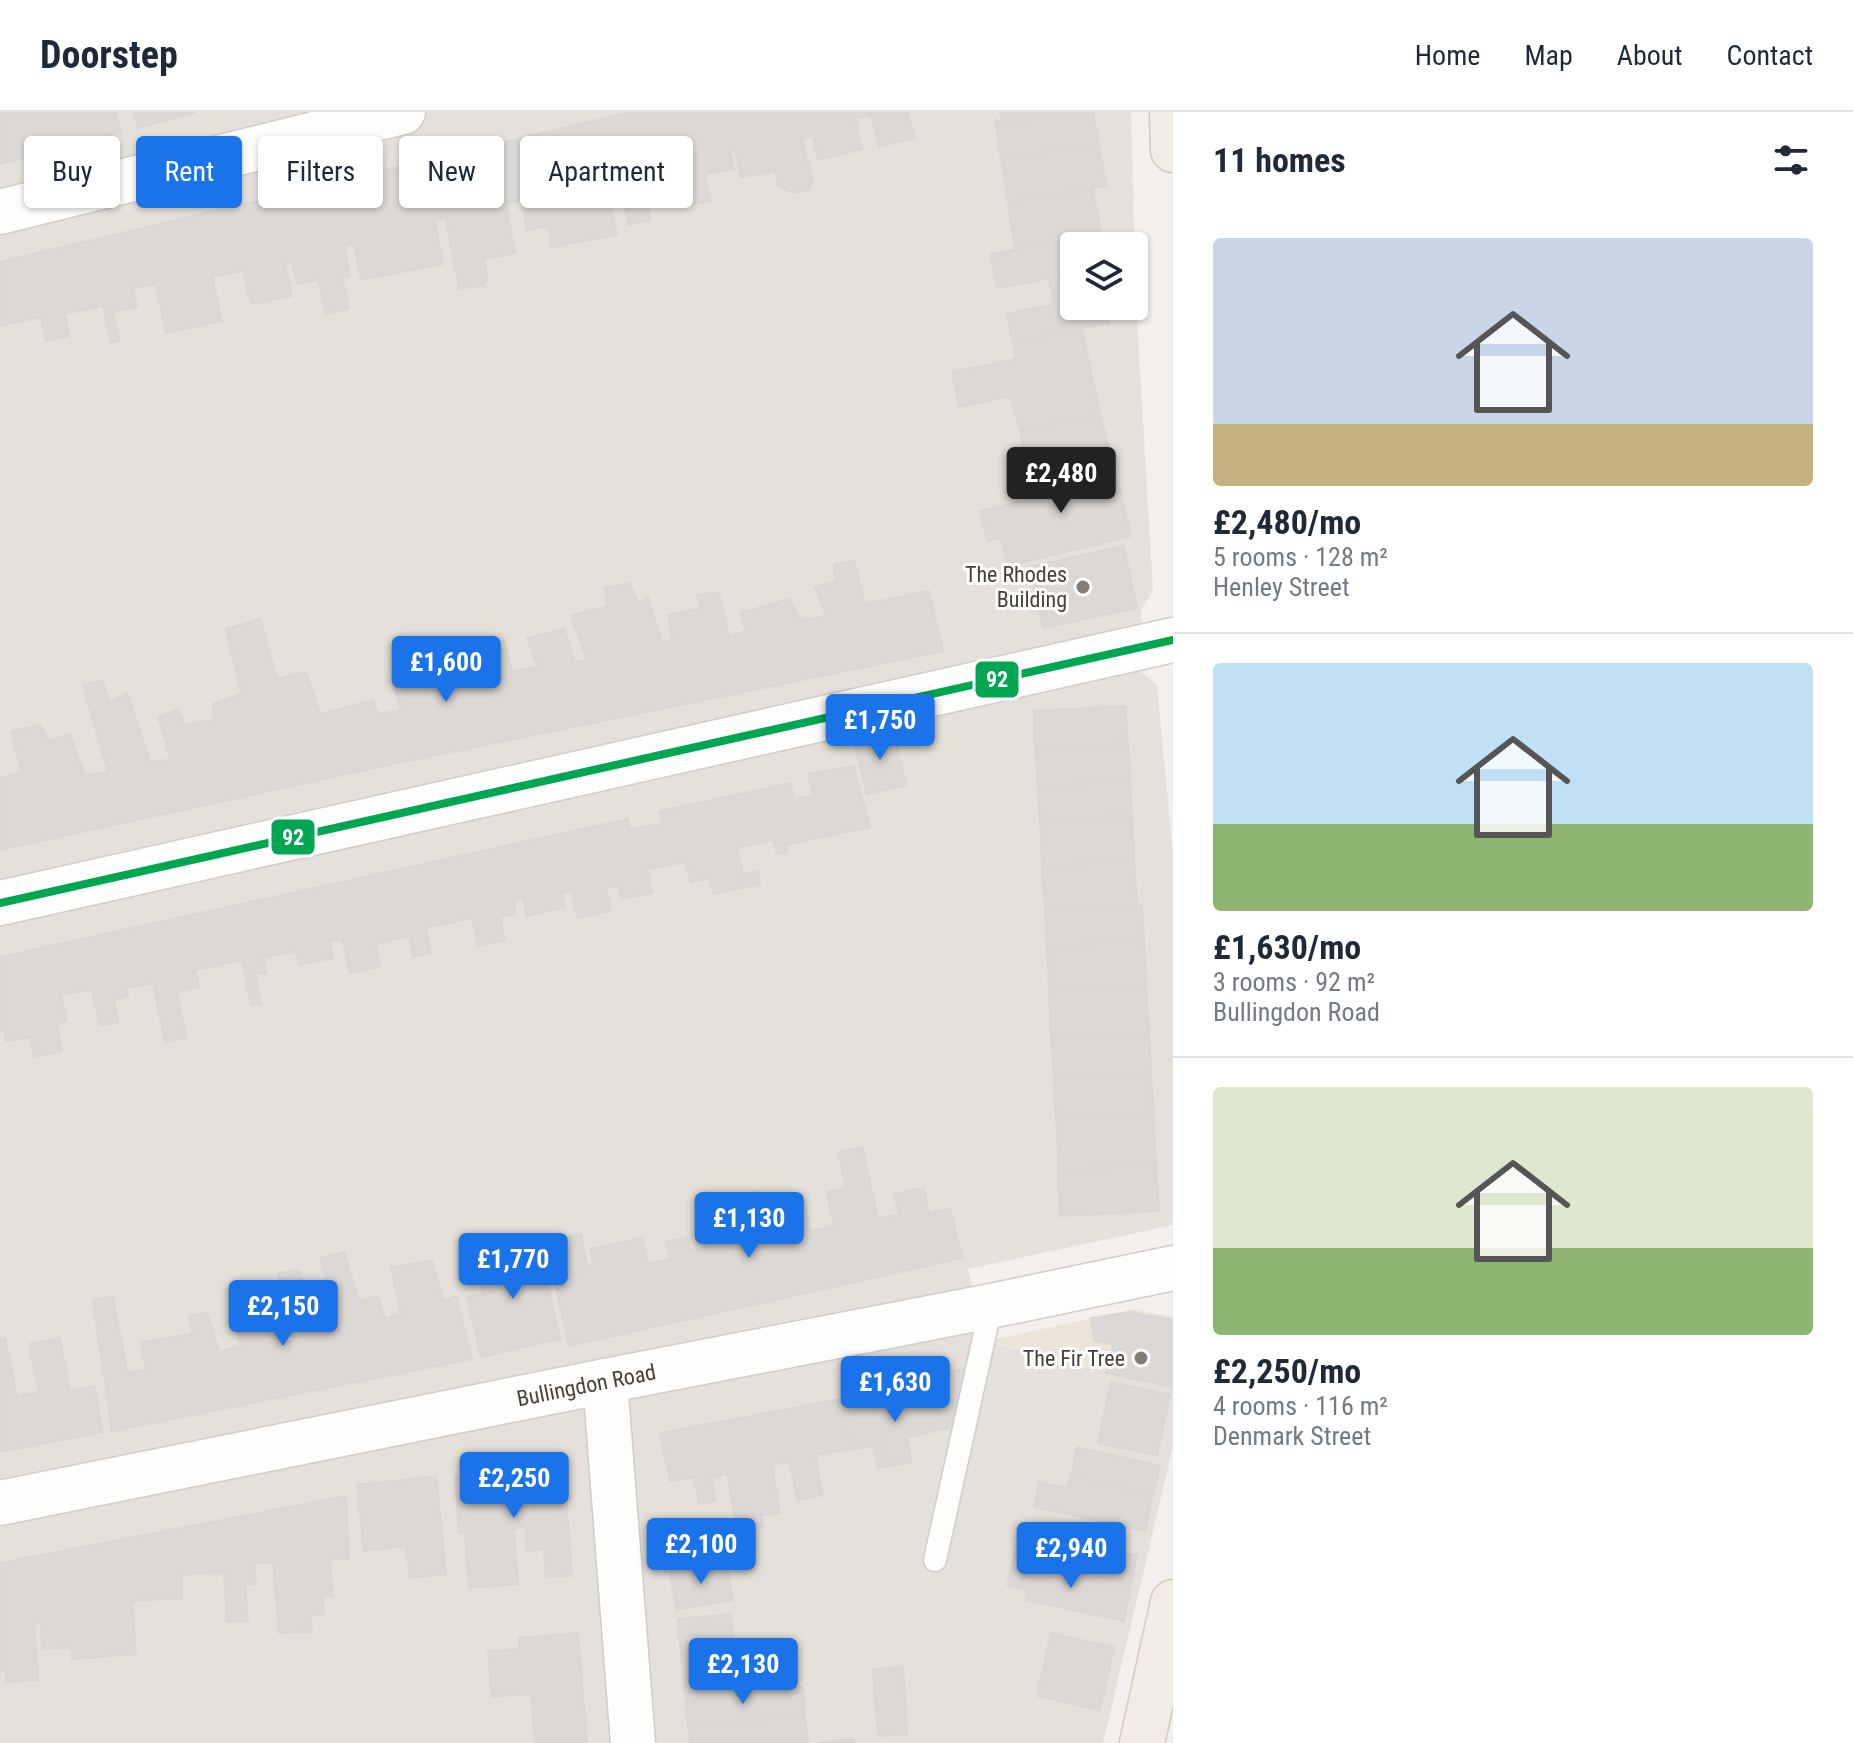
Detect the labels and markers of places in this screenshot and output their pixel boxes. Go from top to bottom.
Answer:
pin: £2,480 [996,447,1126,515]
place label: The Rhodes Building [965,562,1067,612]
marker: The Rhodes Building [1074,578,1092,596]
pin: £1,600 [381,636,511,704]
pin: £1,750 [815,694,945,762]
pin: £1,130 [684,1192,814,1260]
pin: £1,770 [448,1233,578,1301]
pin: £2,150 [218,1280,348,1348]
place label: The Fir Tree [1023,1346,1125,1371]
marker: The Fir Tree [1132,1349,1150,1367]
pin: £1,630 [830,1356,960,1424]
pin: £2,250 [449,1452,579,1520]
pin: £2,100 [636,1518,766,1586]
pin: £2,940 [1006,1522,1136,1590]
pin: £2,130 [678,1638,808,1706]

